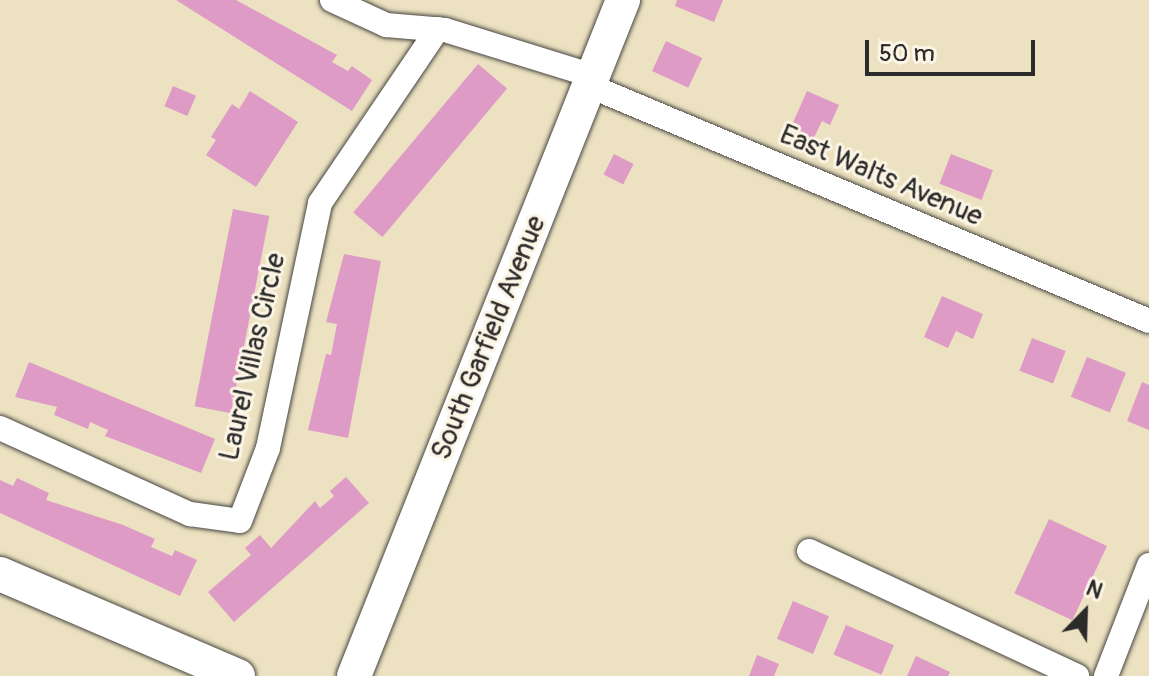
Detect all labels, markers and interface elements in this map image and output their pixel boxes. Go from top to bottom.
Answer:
scale bar [869,24,1039,74]
text: 50 m [879,39,935,68]
street label: East Walts Avenue [775,118,987,234]
street label: South Garfield Avenue [425,211,553,465]
street label: Laurel Villas Circle [213,250,293,464]
north arrow [1045,572,1125,652]
text: N [1082,574,1107,606]

